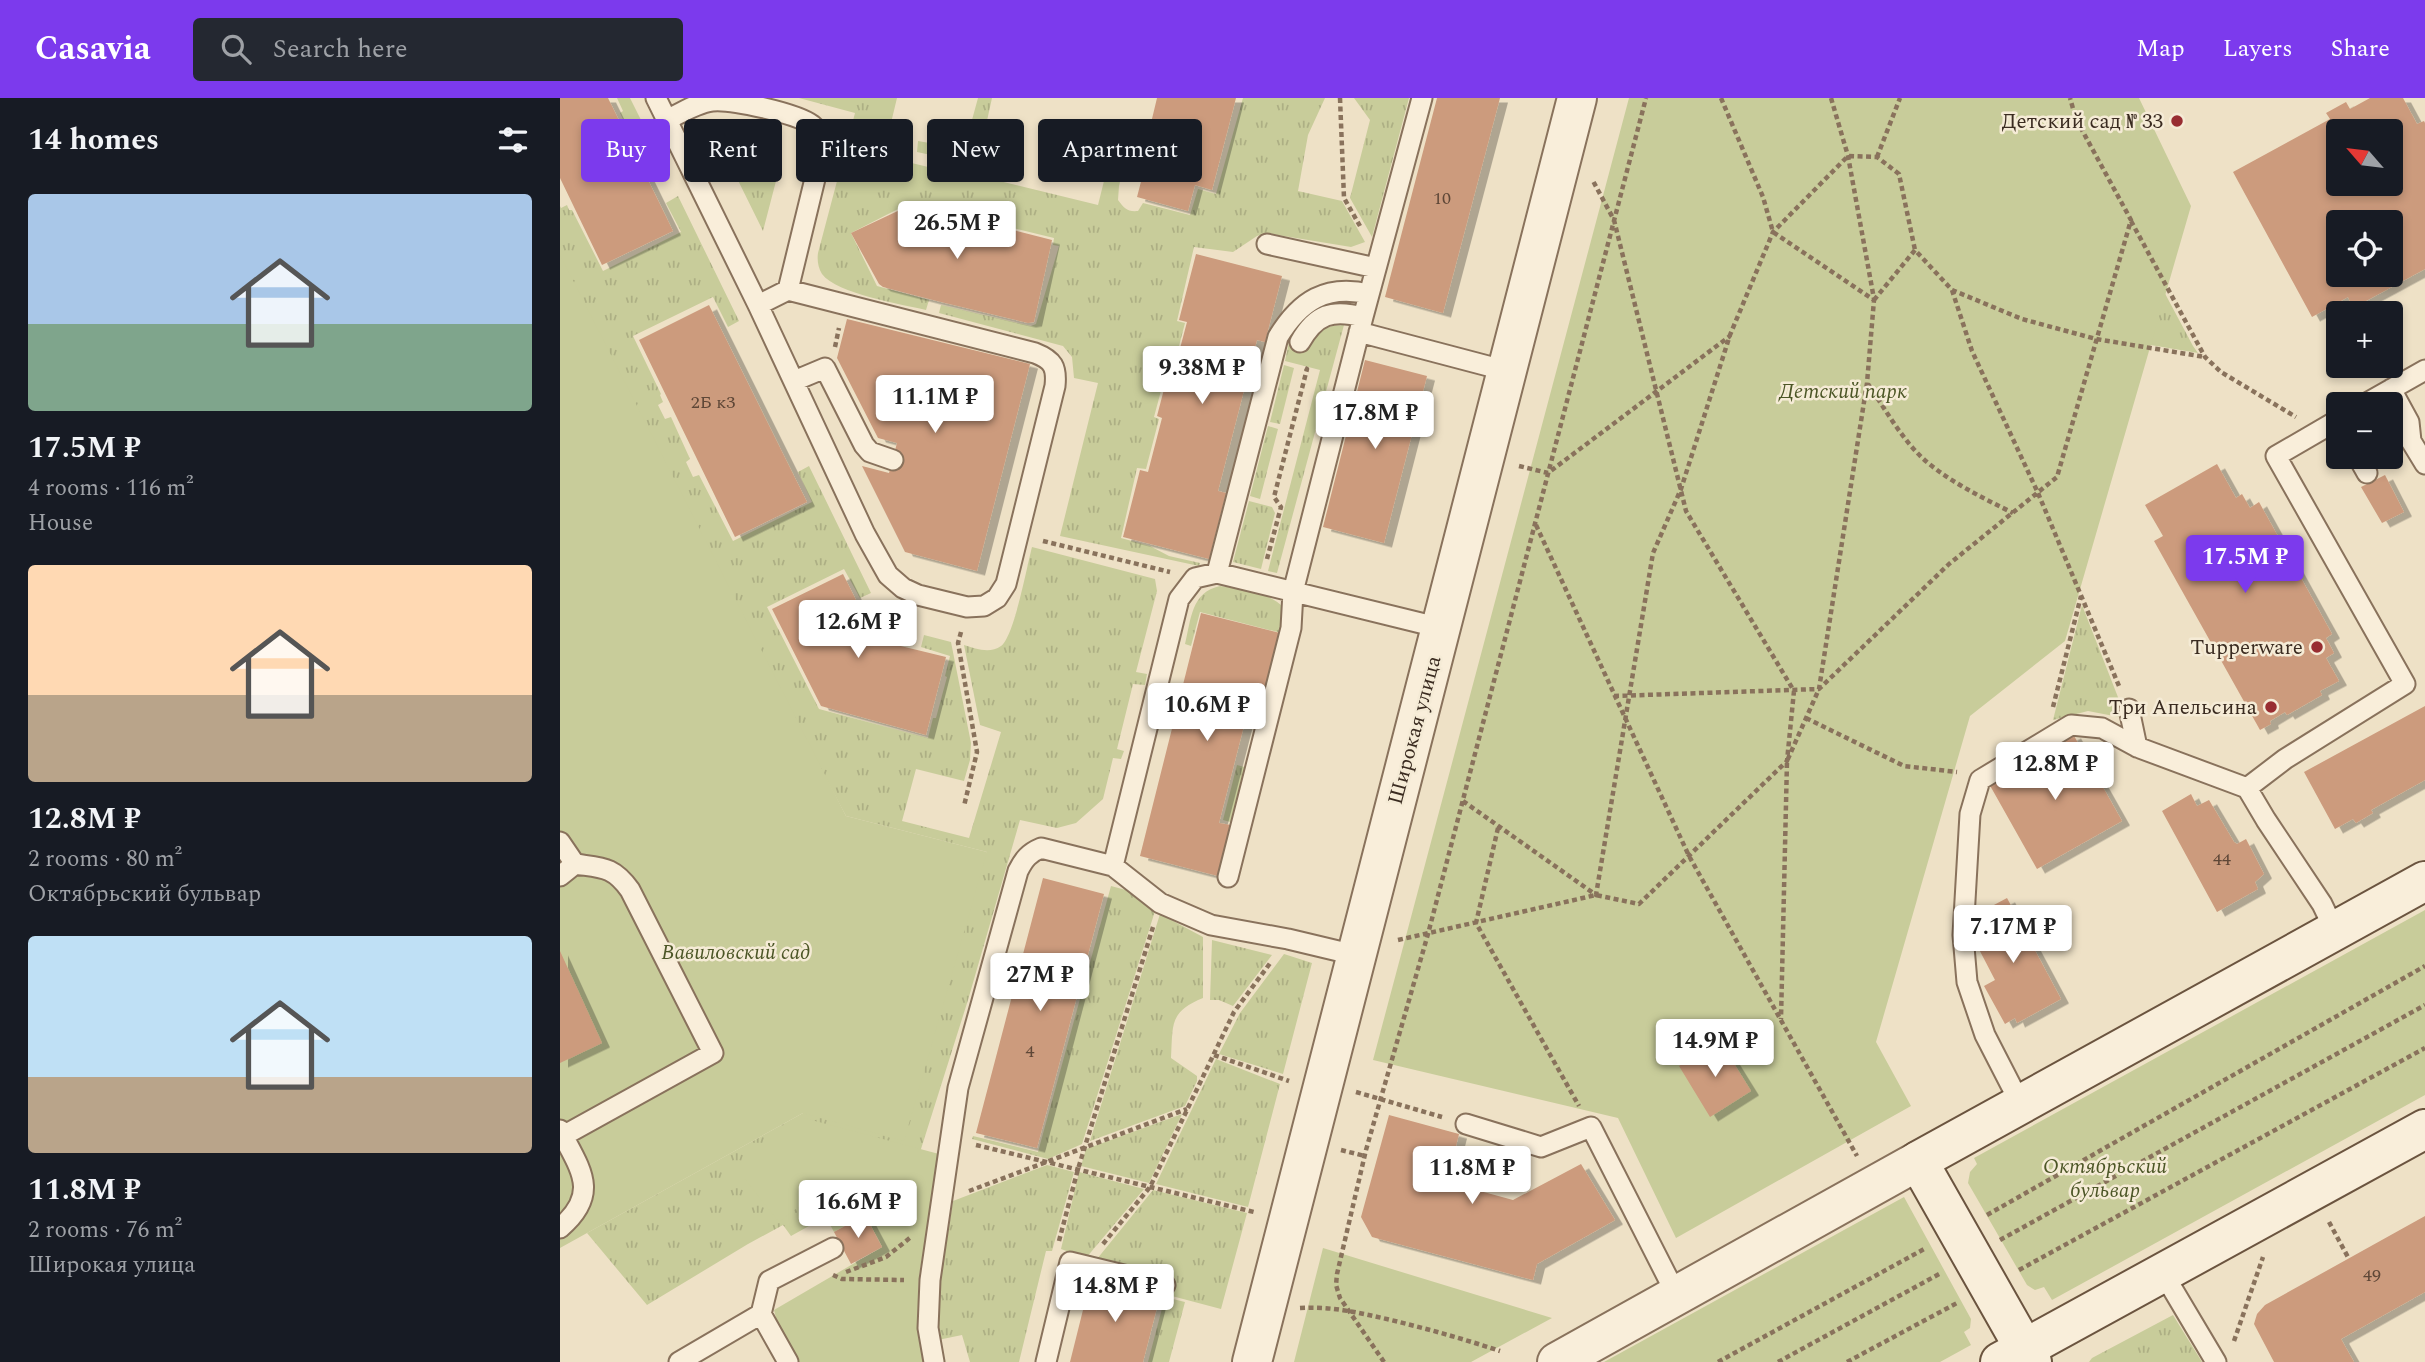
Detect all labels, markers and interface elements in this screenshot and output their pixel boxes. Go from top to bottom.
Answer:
search box [193,18,683,81]
text: Casavia [35,24,151,74]
text: Search here [273,29,408,69]
icon: search [217,30,255,68]
text: Map [2136,31,2185,67]
text: Layers [2223,31,2293,67]
text: Share [2331,31,2390,67]
place label: Детский сад № 33 [2001,106,2163,138]
marker: Детский сад № 33 [2169,113,2185,129]
text: 14 homes [28,117,159,163]
chip: Buy [581,119,670,182]
chip: Rent [684,119,782,182]
chip: Filters [796,119,913,182]
chip: New [927,119,1024,182]
chip: Apartment [1038,119,1202,182]
north arrow [2326,119,2403,196]
map controls [2326,119,2403,469]
icon: filters [494,121,532,159]
house number: 10 [1433,185,1451,212]
pin: 26.5M ₽ [892,202,1022,261]
text: 26.5M ₽ [914,206,1000,241]
button: locate [2326,210,2403,287]
icon: home [217,240,343,366]
button: + [2326,301,2403,378]
pin: 9.38M ₽ [1137,346,1267,406]
text: 9.38M ₽ [1159,351,1245,386]
pin: 11.1M ₽ [870,376,1000,435]
park label: Детский парк [1778,376,1907,408]
text: 11.1M ₽ [892,380,978,415]
house number: 2Б к3 [691,389,735,416]
pin: 17.8M ₽ [1310,392,1440,451]
button: − [2326,392,2403,469]
text: 17.8M ₽ [1332,396,1418,431]
text: 17.5M ₽ [28,425,141,471]
text: 4 rooms · 116 m² [28,471,194,506]
text: House [28,506,93,541]
pin: 17.5M ₽ [2180,536,2310,595]
text: 17.5M ₽ [2202,540,2288,575]
pin: 12.6M ₽ [793,601,923,660]
text: 12.6M ₽ [815,605,901,640]
icon: home [217,611,343,737]
place label: Tupperware [2190,632,2303,664]
marker: Tupperware [2309,639,2325,655]
street label: Широкая улица [1380,652,1450,808]
pin: 10.6M ₽ [1142,684,1272,743]
text: 10.6M ₽ [1164,688,1250,723]
place label: Три Апельсина [2109,692,2258,724]
marker: Три Апельсина [2263,699,2279,715]
pin: 12.8M ₽ [1990,742,2120,802]
text: 12.8M ₽ [2012,747,2098,782]
text: 12.8M ₽ [28,796,141,842]
text: 2 rooms · 80 m² [28,842,182,877]
house number: 44 [2213,846,2231,873]
text: Октябрьский бульвар [28,877,261,912]
pin: 7.17M ₽ [1948,906,2078,965]
text: 7.17M ₽ [1970,910,2056,945]
park label: Вавиловский сад [661,937,811,969]
pin: 27M ₽ [991,954,1089,1013]
text: 27M ₽ [1006,958,1074,993]
icon: home [217,982,343,1108]
pin: 14.9M ₽ [1650,1020,1780,1079]
text: 14.9M ₽ [1672,1024,1758,1059]
house number: 4 [1026,1038,1035,1065]
pin: 11.8M ₽ [1407,1146,1537,1206]
text: 11.8M ₽ [1429,1151,1515,1186]
park label: Октябрьский бульвар [2043,1151,2167,1207]
text: 11.8M ₽ [28,1167,141,1213]
pin: 16.6M ₽ [793,1180,923,1240]
text: 16.6M ₽ [815,1185,901,1220]
text: 2 rooms · 76 m² [28,1213,182,1248]
text: Широкая улица [28,1248,196,1283]
house number: 49 [2363,1262,2381,1289]
pin: 14.8M ₽ [1050,1264,1180,1324]
text: 14.8M ₽ [1072,1269,1158,1304]

